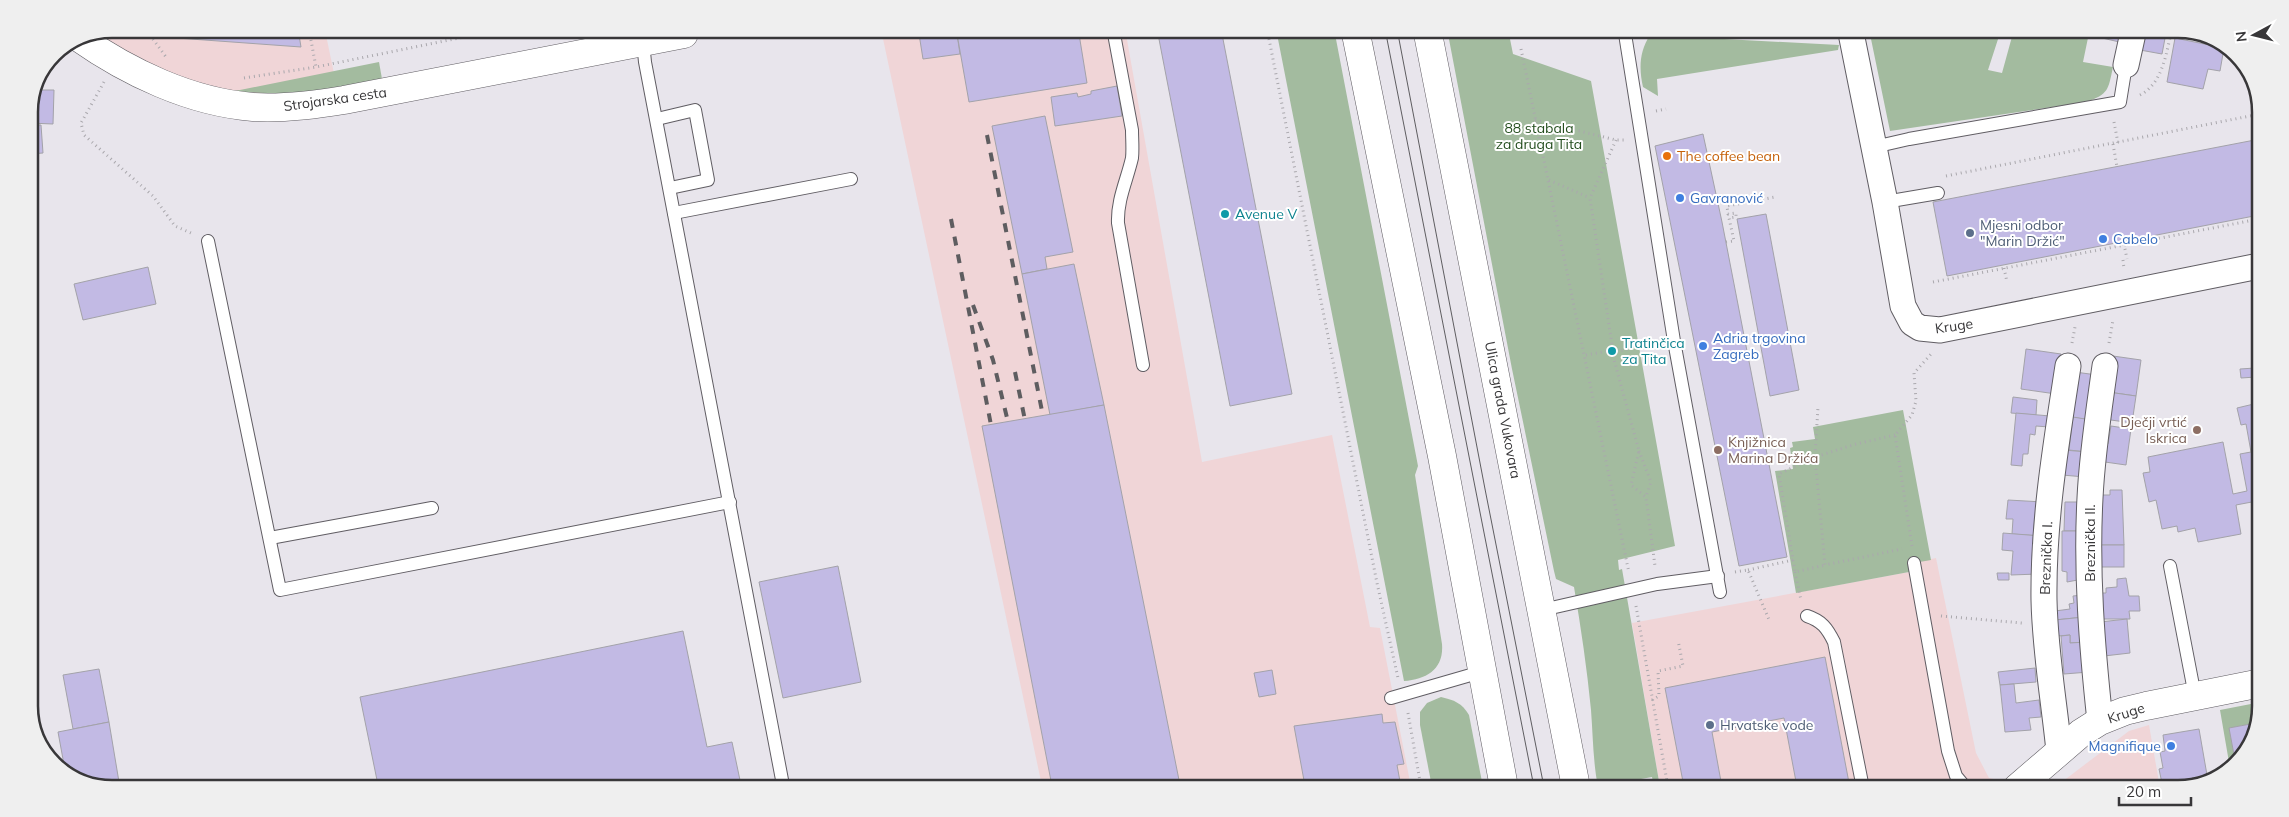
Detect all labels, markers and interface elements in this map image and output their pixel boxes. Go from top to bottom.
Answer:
north arrow [2229,10,2279,60]
text: N [2232,30,2251,43]
street label: Strojarska cesta [282,83,388,115]
park label: 88 stabala za druga Tita [1496,119,1582,153]
place label: The coffee bean [1677,147,1780,165]
marker: The coffee bean [1661,150,1673,162]
place label: Gavranović [1690,189,1763,207]
marker: Gavranović [1674,192,1686,204]
place label: Avenue V [1235,205,1297,223]
marker: Avenue V [1219,208,1231,220]
place label: Mjesni odbor "Marin Držić" [1980,216,2065,250]
marker: Mjesni odbor "Marin Držić" [1964,227,1976,239]
place label: Cabelo [2113,230,2158,248]
marker: Cabelo [2097,233,2109,245]
street label: Kruge [1934,314,1974,338]
place label: Adria trgovina Zagreb [1713,329,1806,363]
place label: Tratinčica za Tita [1622,334,1685,368]
street label: Ulica grada Vukovara [1481,340,1525,480]
marker: Adria trgovina Zagreb [1697,340,1709,352]
marker: Tratinčica za Tita [1606,345,1618,357]
place label: Dječji vrtić Iskrica [2120,413,2187,447]
marker: Dječji vrtić Iskrica [2191,424,2203,436]
place label: Knjižnica Marina Držića [1728,433,1819,467]
marker: Knjižnica Marina Držića [1712,444,1724,456]
street label: Breznička II. [2081,504,2099,582]
street label: Breznička I. [2036,521,2056,595]
street label: Kruge [2105,699,2147,727]
place label: Hrvatske vode [1720,716,1813,734]
marker: Hrvatske vode [1704,719,1716,731]
place label: Magnifique [2088,737,2161,755]
marker: Magnifique [2165,740,2177,752]
scale bar [2119,774,2192,806]
text: 20 m [2126,782,2161,801]

